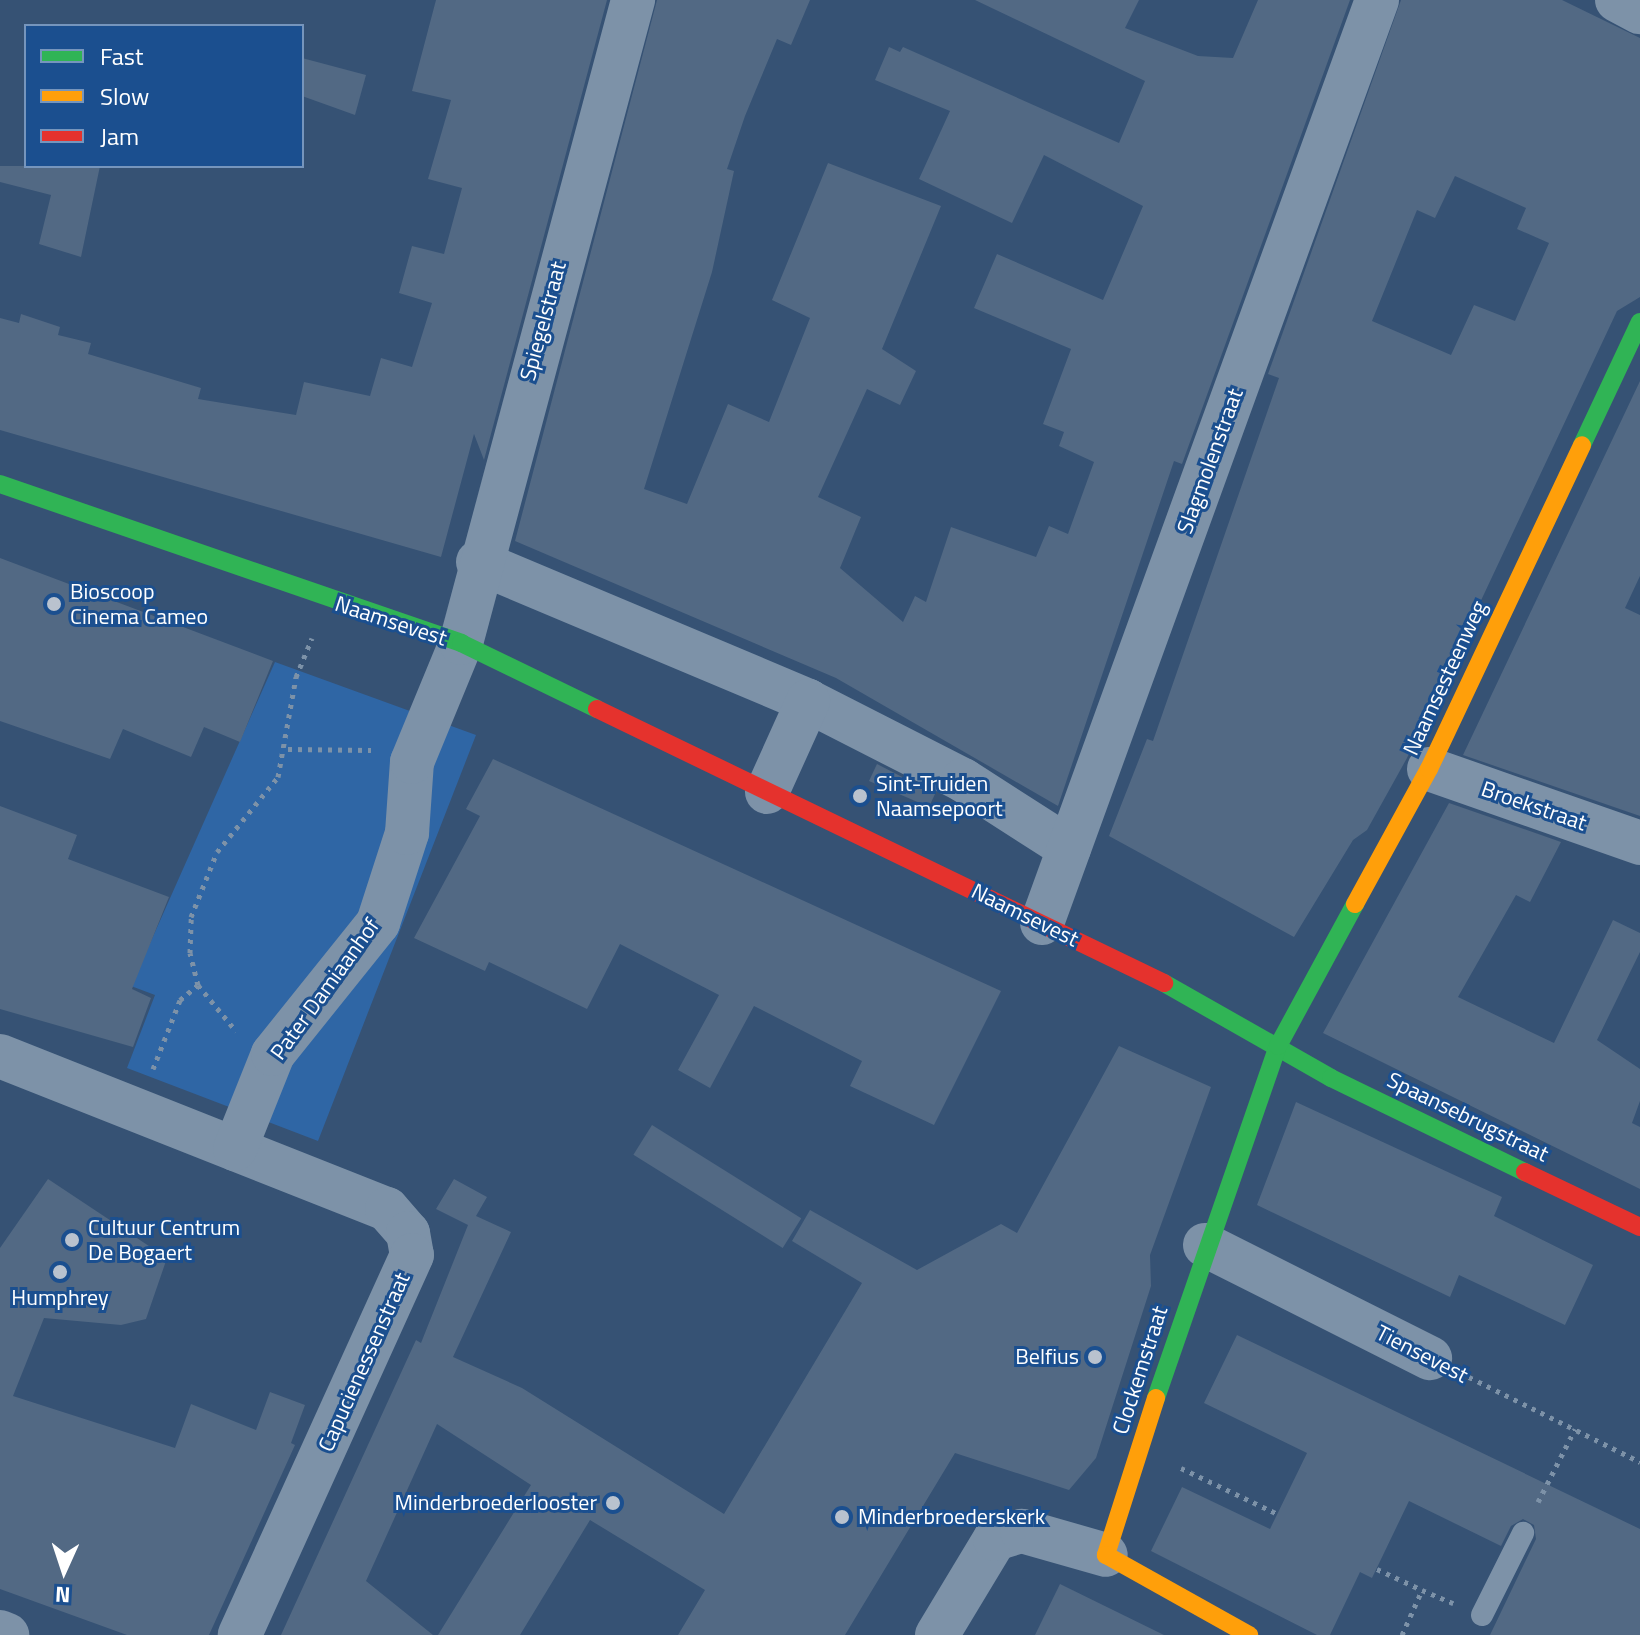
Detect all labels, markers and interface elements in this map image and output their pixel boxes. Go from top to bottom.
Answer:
legend [24,24,304,168]
text: Fast [100,38,143,74]
text: Slow [100,78,149,114]
text: Jam [100,118,139,154]
street label: Spiegelstraat [514,259,572,383]
street label: Slagmolenstraat [1171,385,1249,537]
place label: Bioscoop Cinema Cameo [70,578,208,630]
street label: Naamsevest [332,591,450,651]
marker: Bioscoop Cinema Cameo [45,595,63,613]
street label: Naamsesteenweg [1398,596,1492,760]
place label: Sint-Truiden Naamsepoort [876,770,1003,822]
street label: Broekstraat [1478,776,1590,836]
marker: Sint-Truiden Naamsepoort [851,787,869,805]
street label: Naamsevest [967,878,1083,952]
street label: Pater Damiaanhof [265,913,385,1065]
street label: Spaansebrugstraat [1383,1067,1553,1167]
place label: Cultuur Centrum De Bogaert [88,1214,240,1266]
marker: Cultuur Centrum De Bogaert [63,1231,81,1249]
marker: Humphrey [51,1263,69,1281]
street label: Capucienessenstraat [313,1268,415,1456]
place label: Humphrey [11,1285,109,1311]
street label: Clockemstraat [1107,1303,1173,1437]
street label: Tiensevest [1371,1320,1473,1388]
place label: Belfius [1015,1344,1079,1370]
marker: Belfius [1086,1348,1104,1366]
place label: Minderbroederlooster [394,1490,597,1516]
marker: Minderbroederlooster [604,1494,622,1512]
place label: Minderbroederskerk [858,1504,1045,1530]
marker: Minderbroederskerk [833,1508,851,1526]
north arrow [24,1531,104,1611]
text: N [54,1578,71,1612]

